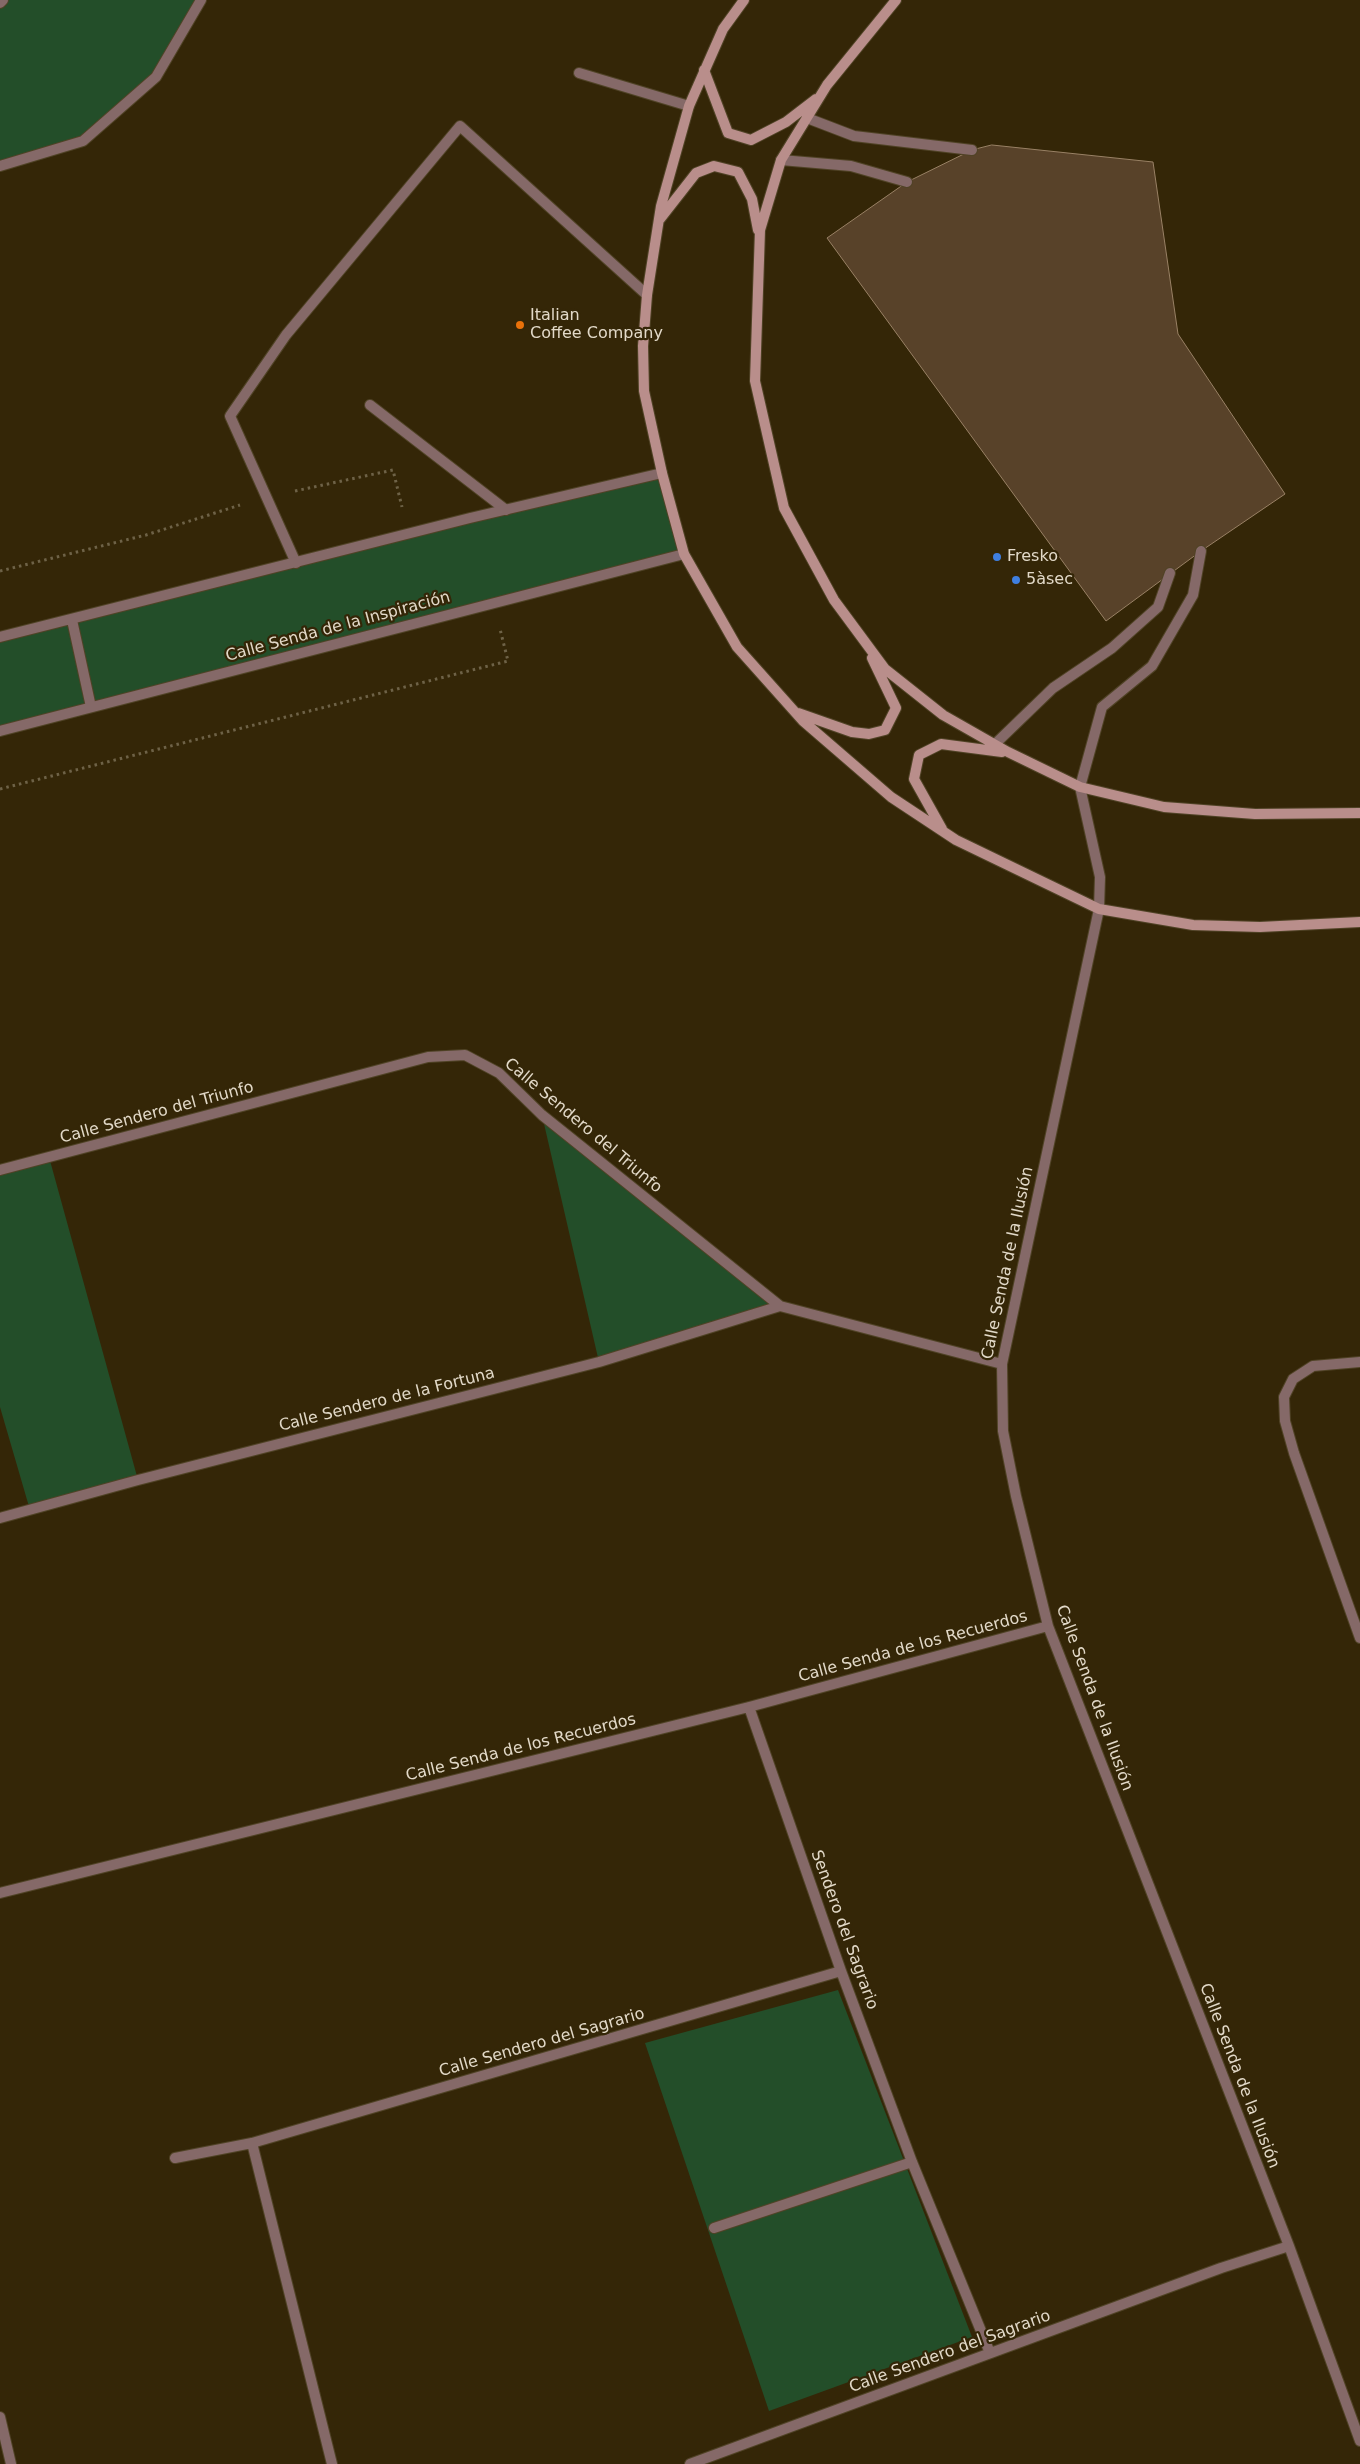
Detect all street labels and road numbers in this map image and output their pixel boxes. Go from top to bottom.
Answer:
street label: Calle Senda de la Inspiración [224,588,452,666]
street label: Calle Sendero del Triunfo [500,1054,666,1198]
street label: Calle Sendero del Triunfo [58,1078,256,1148]
street label: Calle Senda de la Ilusión [978,1165,1038,1361]
street label: Calle Sendero de la Fortuna [277,1364,497,1436]
street label: Calle Senda de la Ilusión [1051,1602,1137,1794]
street label: Calle Senda de los Recuerdos [796,1607,1030,1687]
street label: Calle Senda de los Recuerdos [404,1710,638,1786]
street label: Sendero del Sagrario [806,1848,882,2012]
street label: Calle Senda de la Ilusión [1195,1981,1283,2171]
street label: Calle Sendero del Sagrario [437,2004,647,2082]
street label: Calle Sendero del Sagrario [847,2307,1053,2397]

